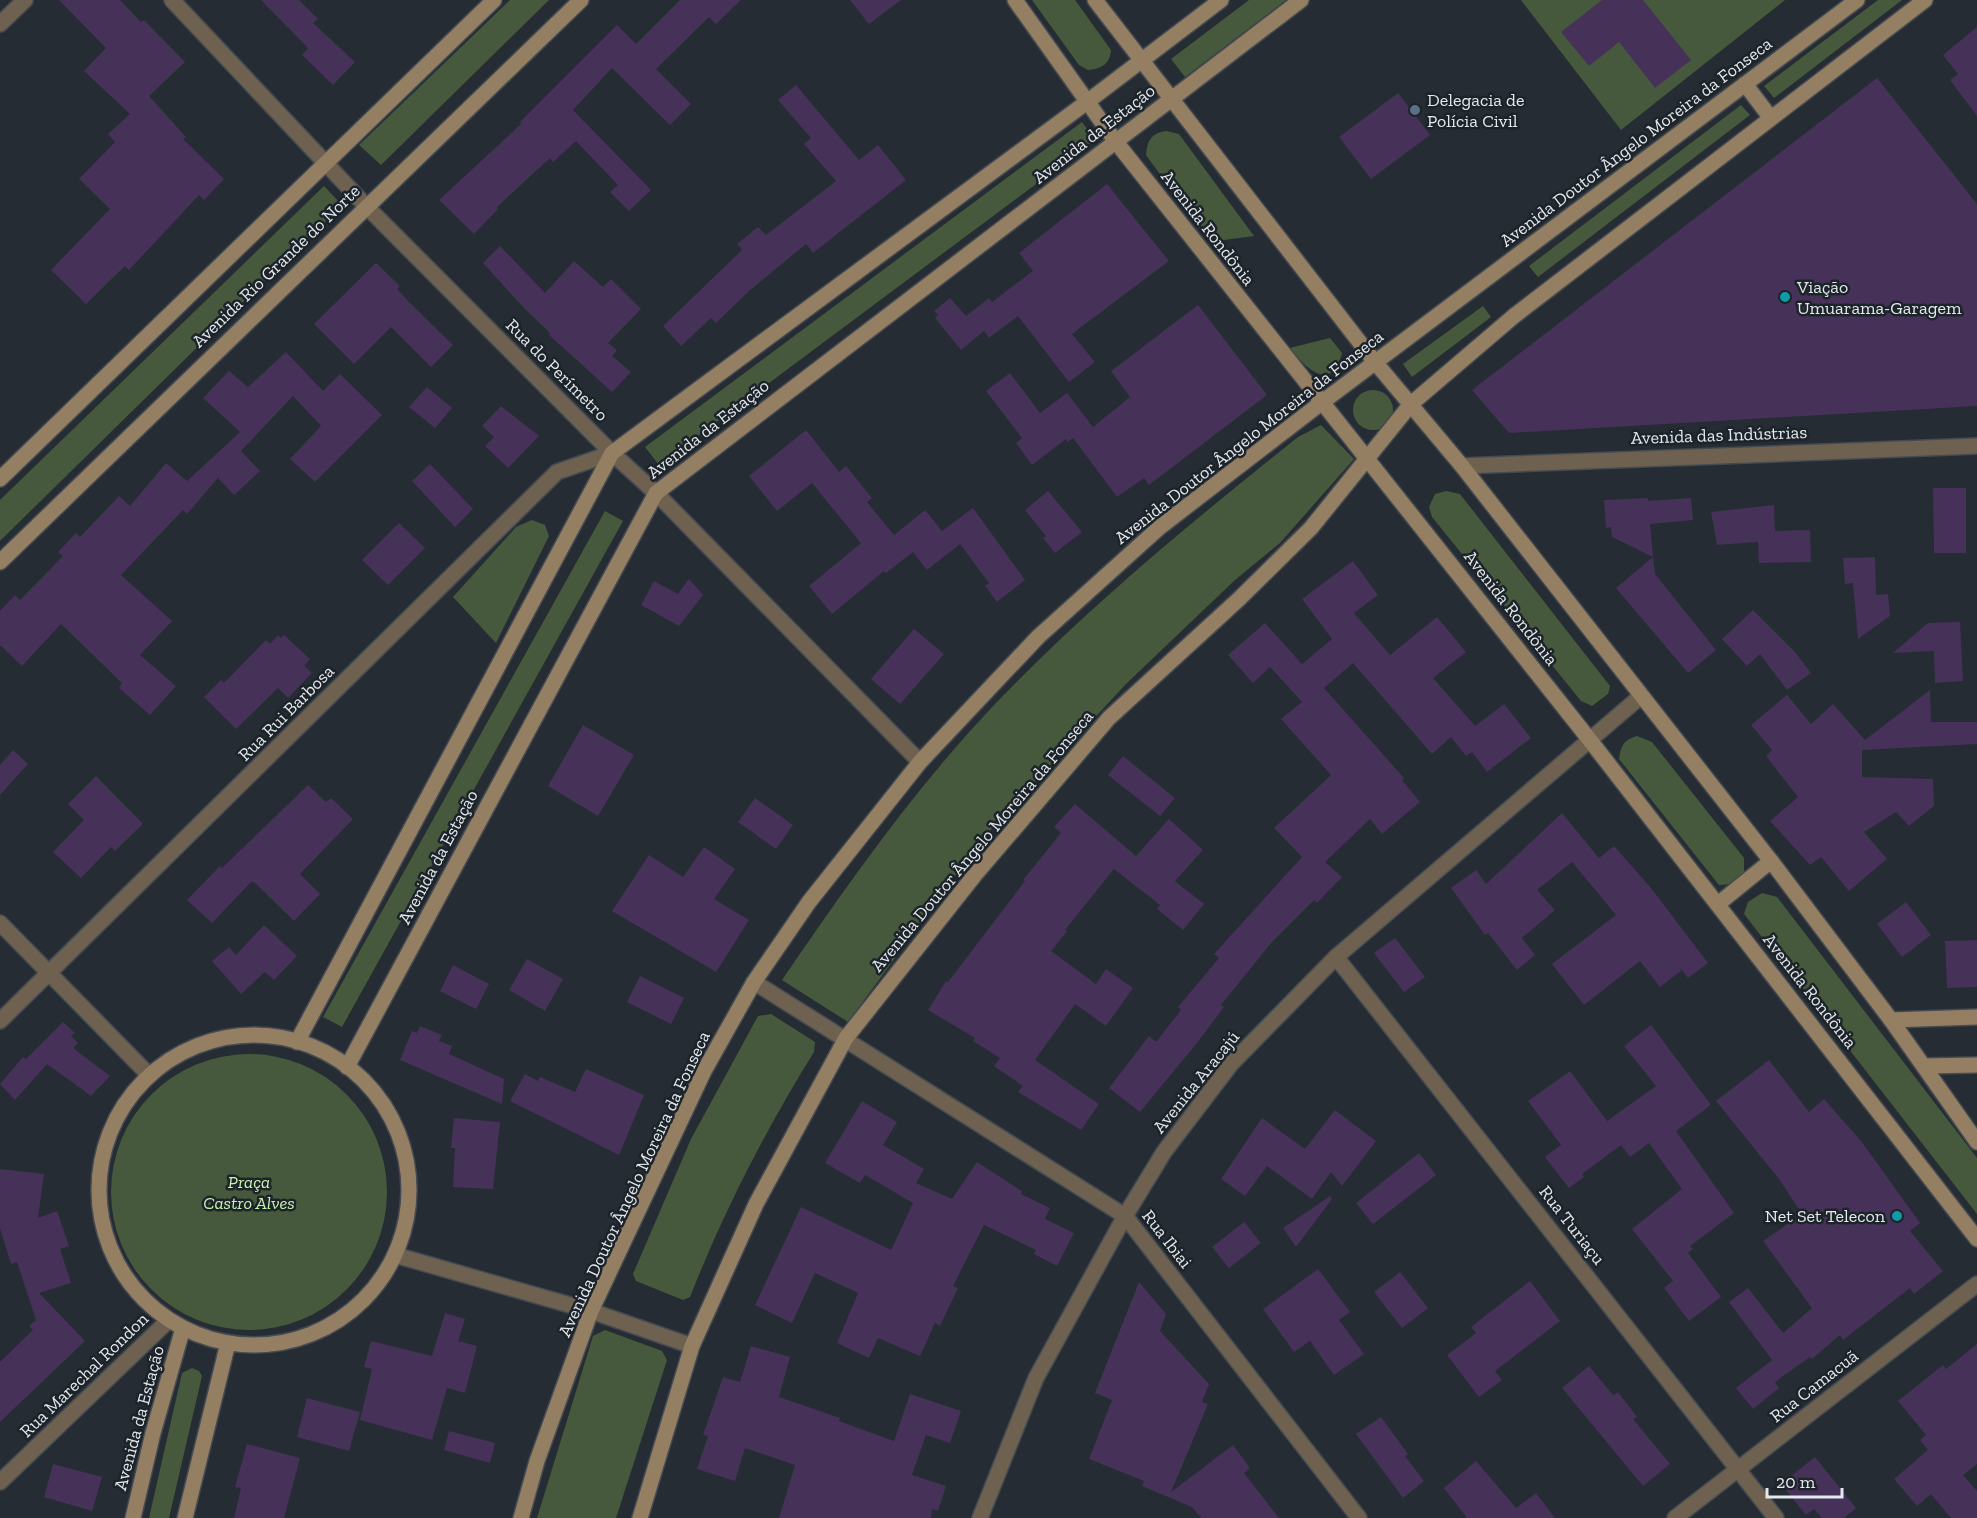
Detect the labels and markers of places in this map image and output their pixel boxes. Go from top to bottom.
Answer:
place label: Delegacia de Polícia Civil [1427,89,1524,132]
marker: Delegacia de Polícia Civil [1408,103,1422,117]
place label: Viação Umuarama-Garagem [1796,276,1962,319]
marker: Viação Umuarama-Garagem [1778,290,1792,304]
place label: Net Set Telecon [1765,1205,1886,1227]
marker: Net Set Telecon [1890,1209,1904,1223]

